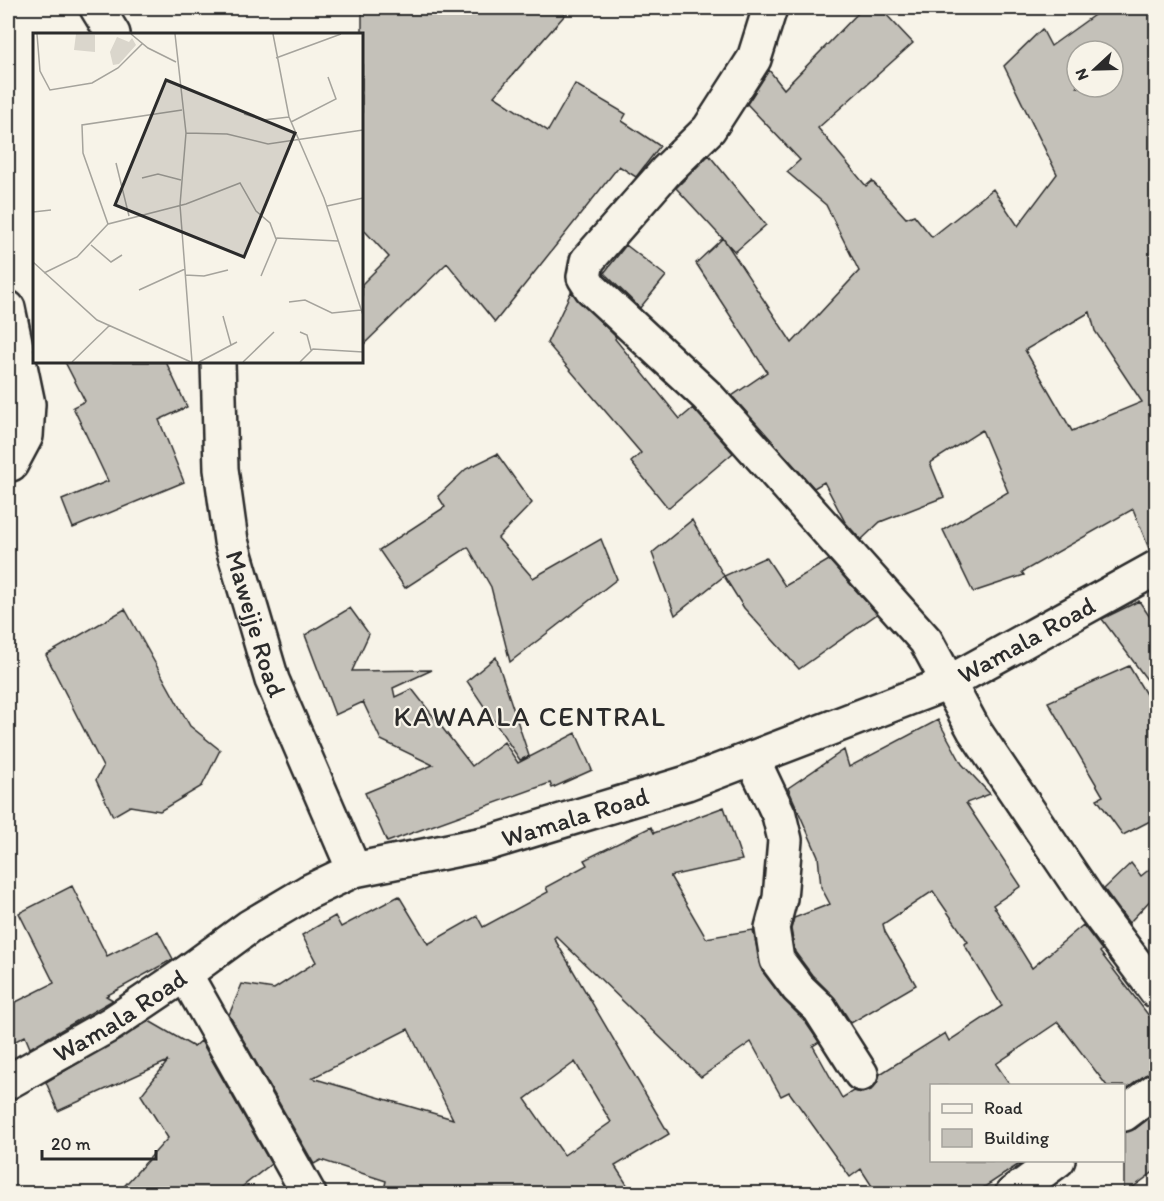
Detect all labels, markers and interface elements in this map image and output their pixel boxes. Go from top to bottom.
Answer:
inset map [33,33,363,363]
north arrow [1065,39,1125,99]
text: N [1071,66,1092,83]
street label: Mawejje Road [219,547,294,703]
street label: Wamala Road [952,589,1101,691]
district label: KAWAALA CENTRAL [394,699,666,733]
street label: Wamala Road [498,780,652,854]
street label: Wamala Road [47,962,193,1069]
legend [930,1084,1125,1162]
text: Road [984,1097,1023,1119]
scale bar [42,1123,156,1161]
text: Building [984,1127,1050,1149]
text: 20 m [51,1133,91,1155]

